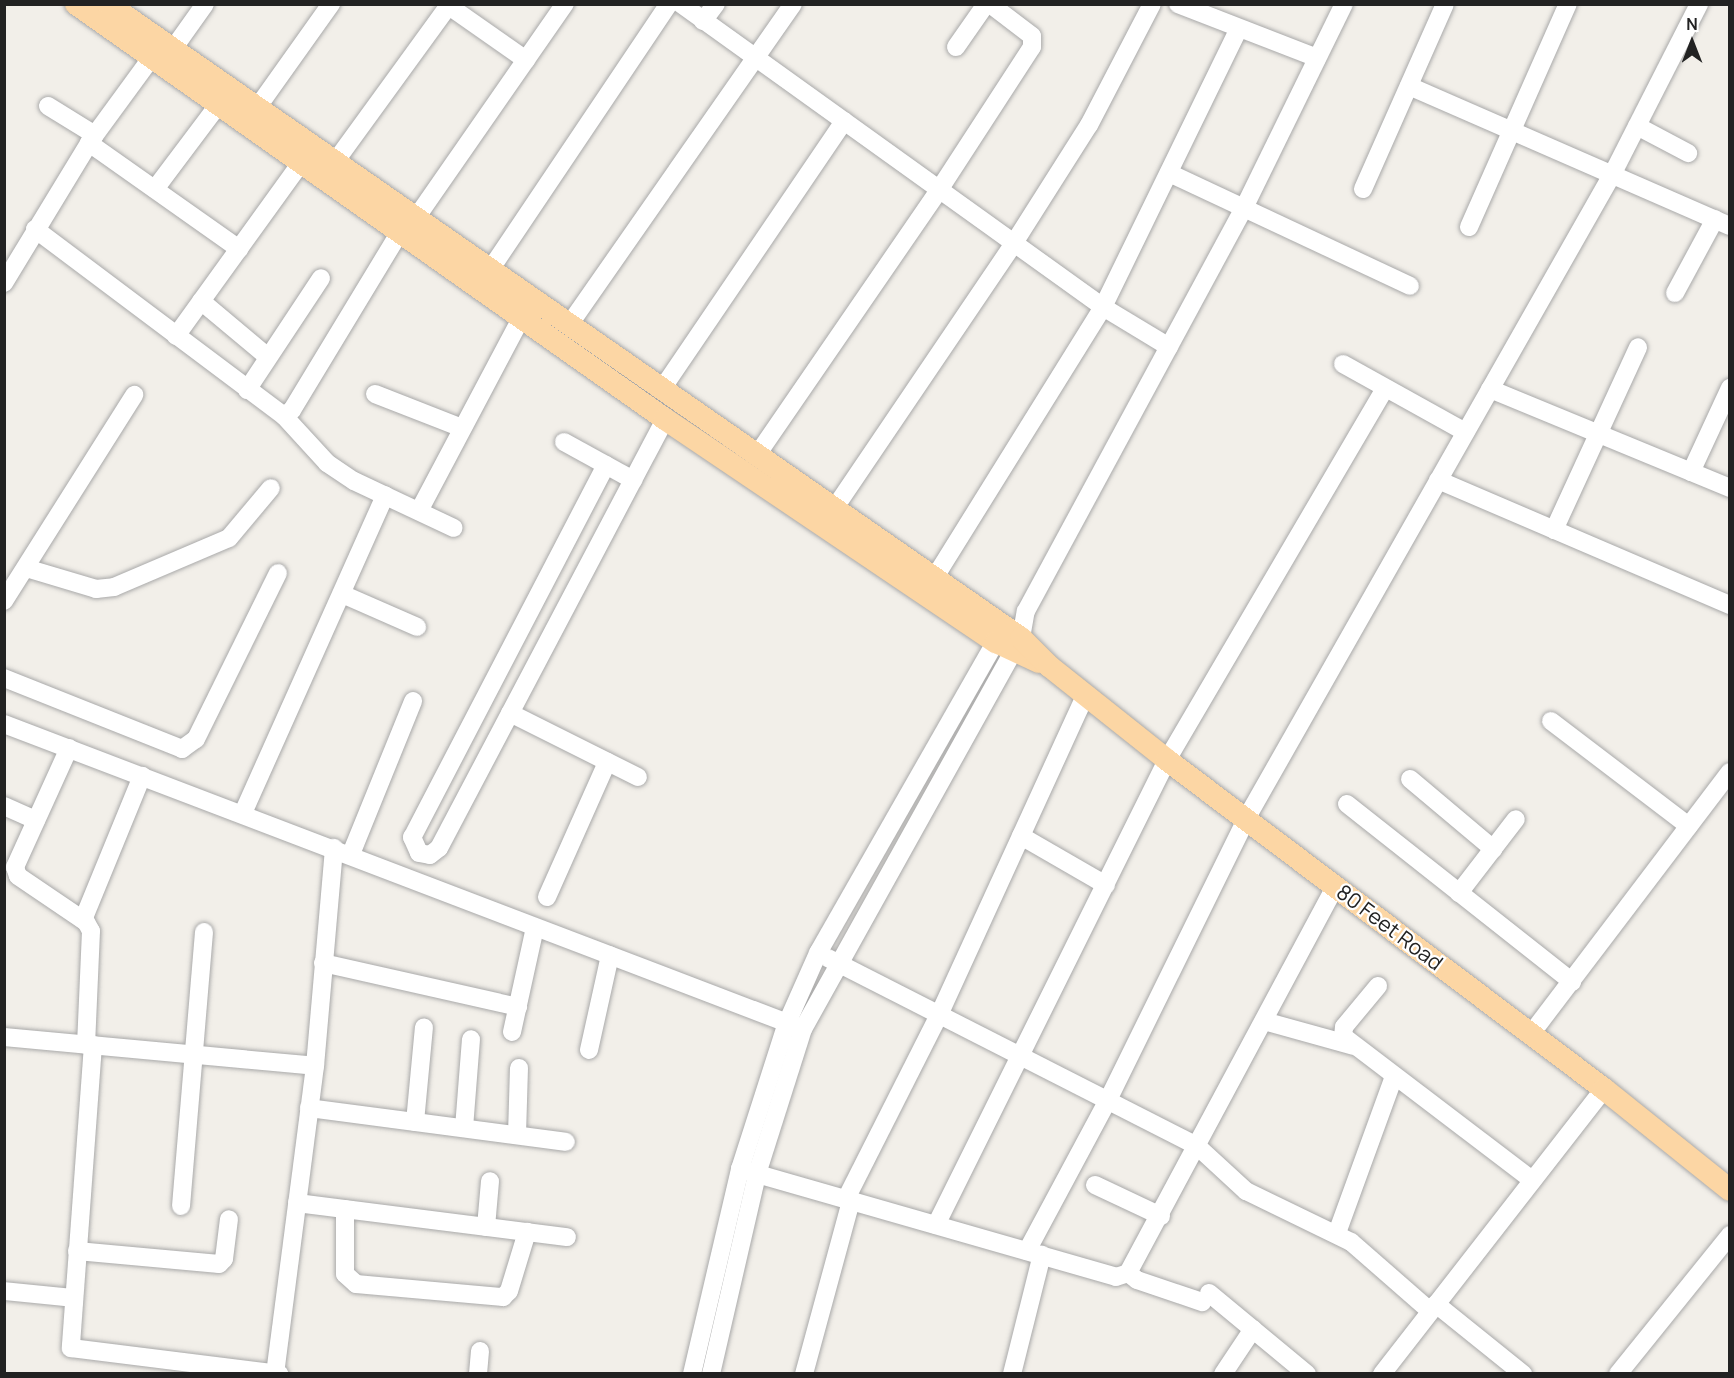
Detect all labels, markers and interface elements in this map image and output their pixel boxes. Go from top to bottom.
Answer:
north arrow [1662,12,1722,72]
text: N [1686,13,1698,35]
street label: 80 Feet Road [1332,879,1448,975]

